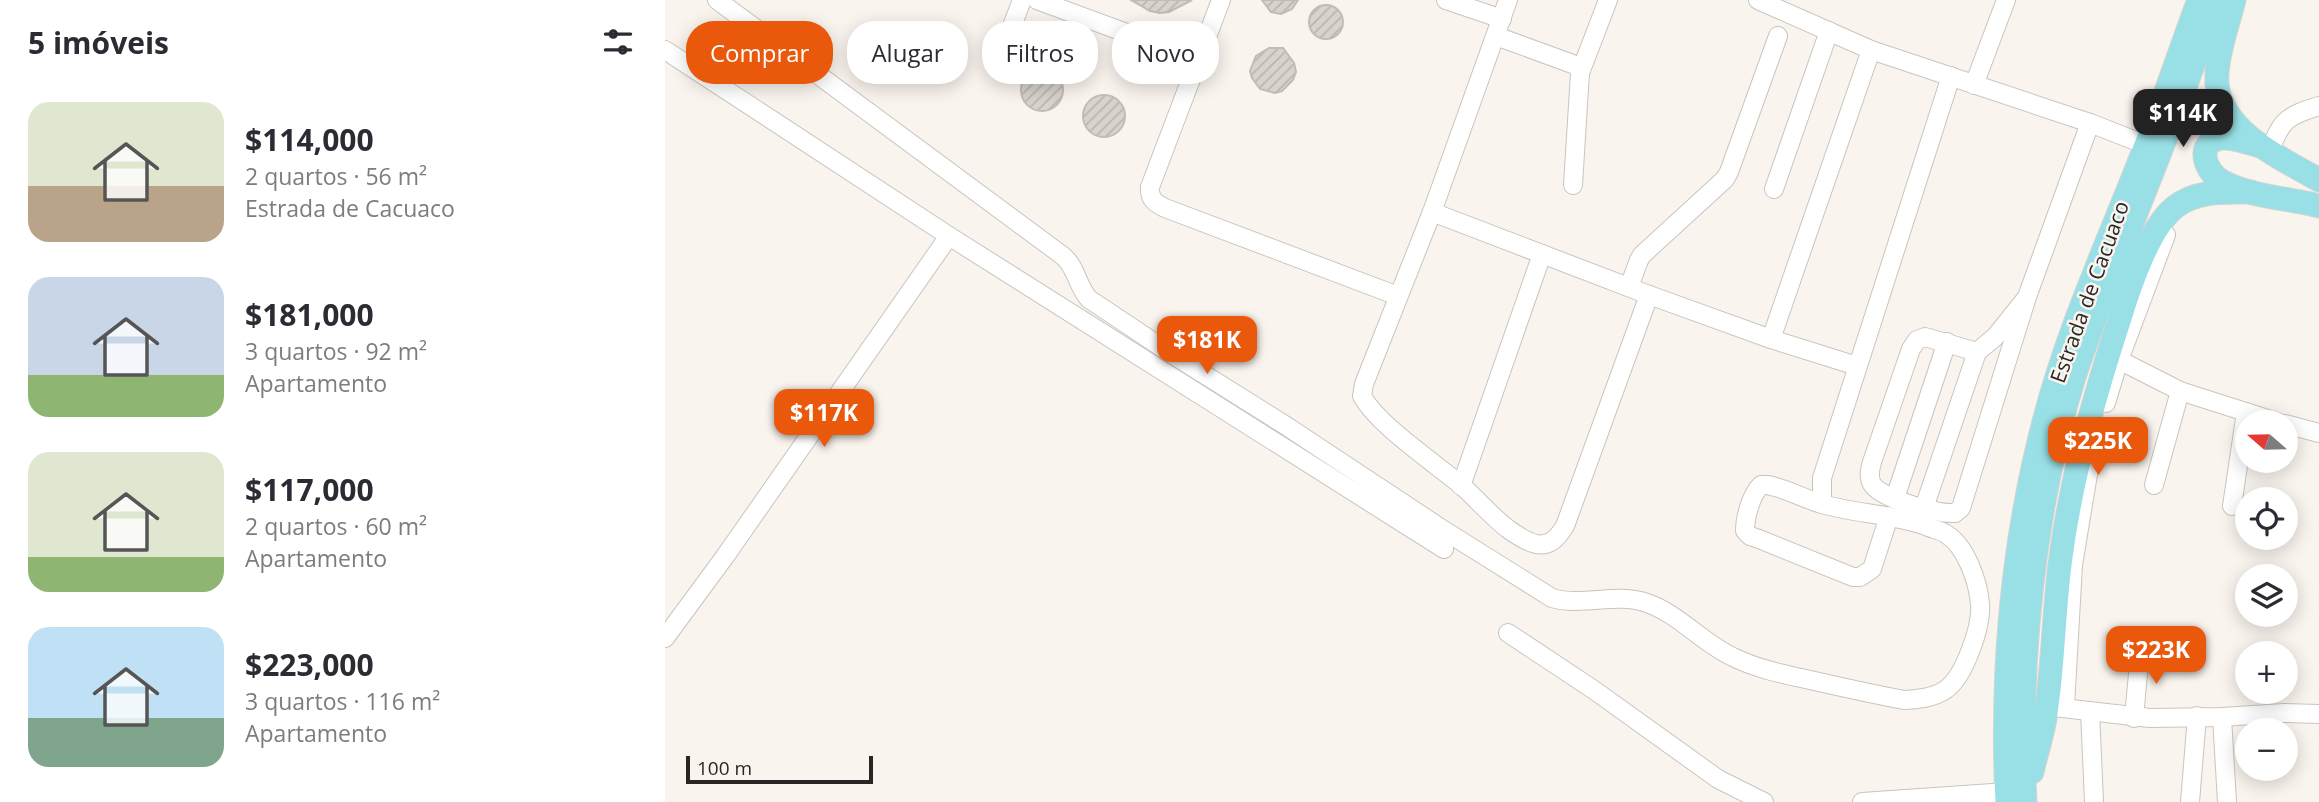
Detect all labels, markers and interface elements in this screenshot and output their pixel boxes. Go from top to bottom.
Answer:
chip: Comprar [686,21,833,84]
chip: Alugar [847,21,968,84]
chip: Filtros [982,21,1098,84]
chip: Novo [1112,21,1219,84]
text: 5 imóveis [28,22,169,63]
icon: filters [599,23,637,61]
pin: $114K [2134,90,2232,149]
text: $114K [2149,96,2217,128]
text: $114,000 [245,119,374,160]
icon: home [84,130,168,214]
text: 2 quartos · 56 m² [245,160,427,192]
text: Estrada de Cacuaco [245,192,455,224]
street label: Estrada de Cacuaco [2043,197,2135,387]
text: $181,000 [245,294,374,335]
icon: home [84,305,168,389]
pin: $181K [1158,316,1256,376]
text: $181K [1173,323,1241,355]
text: 3 quartos · 92 m² [245,335,427,367]
text: Apartamento [245,367,387,399]
pin: $117K [775,390,873,449]
text: $117K [790,396,858,428]
north arrow [2235,410,2298,472]
map controls [2235,410,2298,781]
pin: $225K [2049,418,2147,477]
text: $225K [2064,424,2132,456]
text: $117,000 [245,469,374,510]
icon: home [84,480,168,564]
button: locate [2235,487,2298,550]
text: 2 quartos · 60 m² [245,510,427,542]
text: Apartamento [245,542,387,574]
button: layers [2235,564,2298,627]
pin: $223K [2107,626,2205,686]
text: $223K [2122,633,2190,665]
button: + [2235,641,2298,704]
text: $223,000 [245,644,374,685]
icon: home [84,655,168,739]
text: 3 quartos · 116 m² [245,685,440,717]
text: Apartamento [245,717,387,749]
button: − [2235,718,2298,781]
scale bar [686,753,873,785]
text: 100 m [697,755,752,781]

